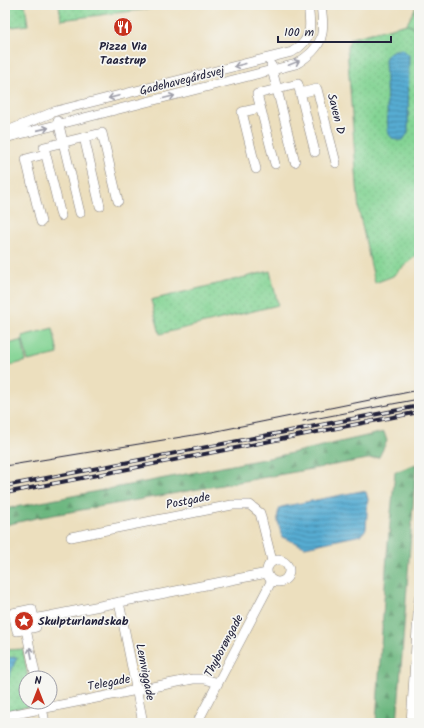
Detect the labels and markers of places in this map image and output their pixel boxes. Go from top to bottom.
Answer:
restaurant icon: Pizza Via Taastrup [112,16,134,38]
place label: Pizza Via Taastrup [99,37,147,70]
place icon: Skulpturlandskab [13,610,35,632]
place label: Skulpturlandskab [38,612,129,631]

